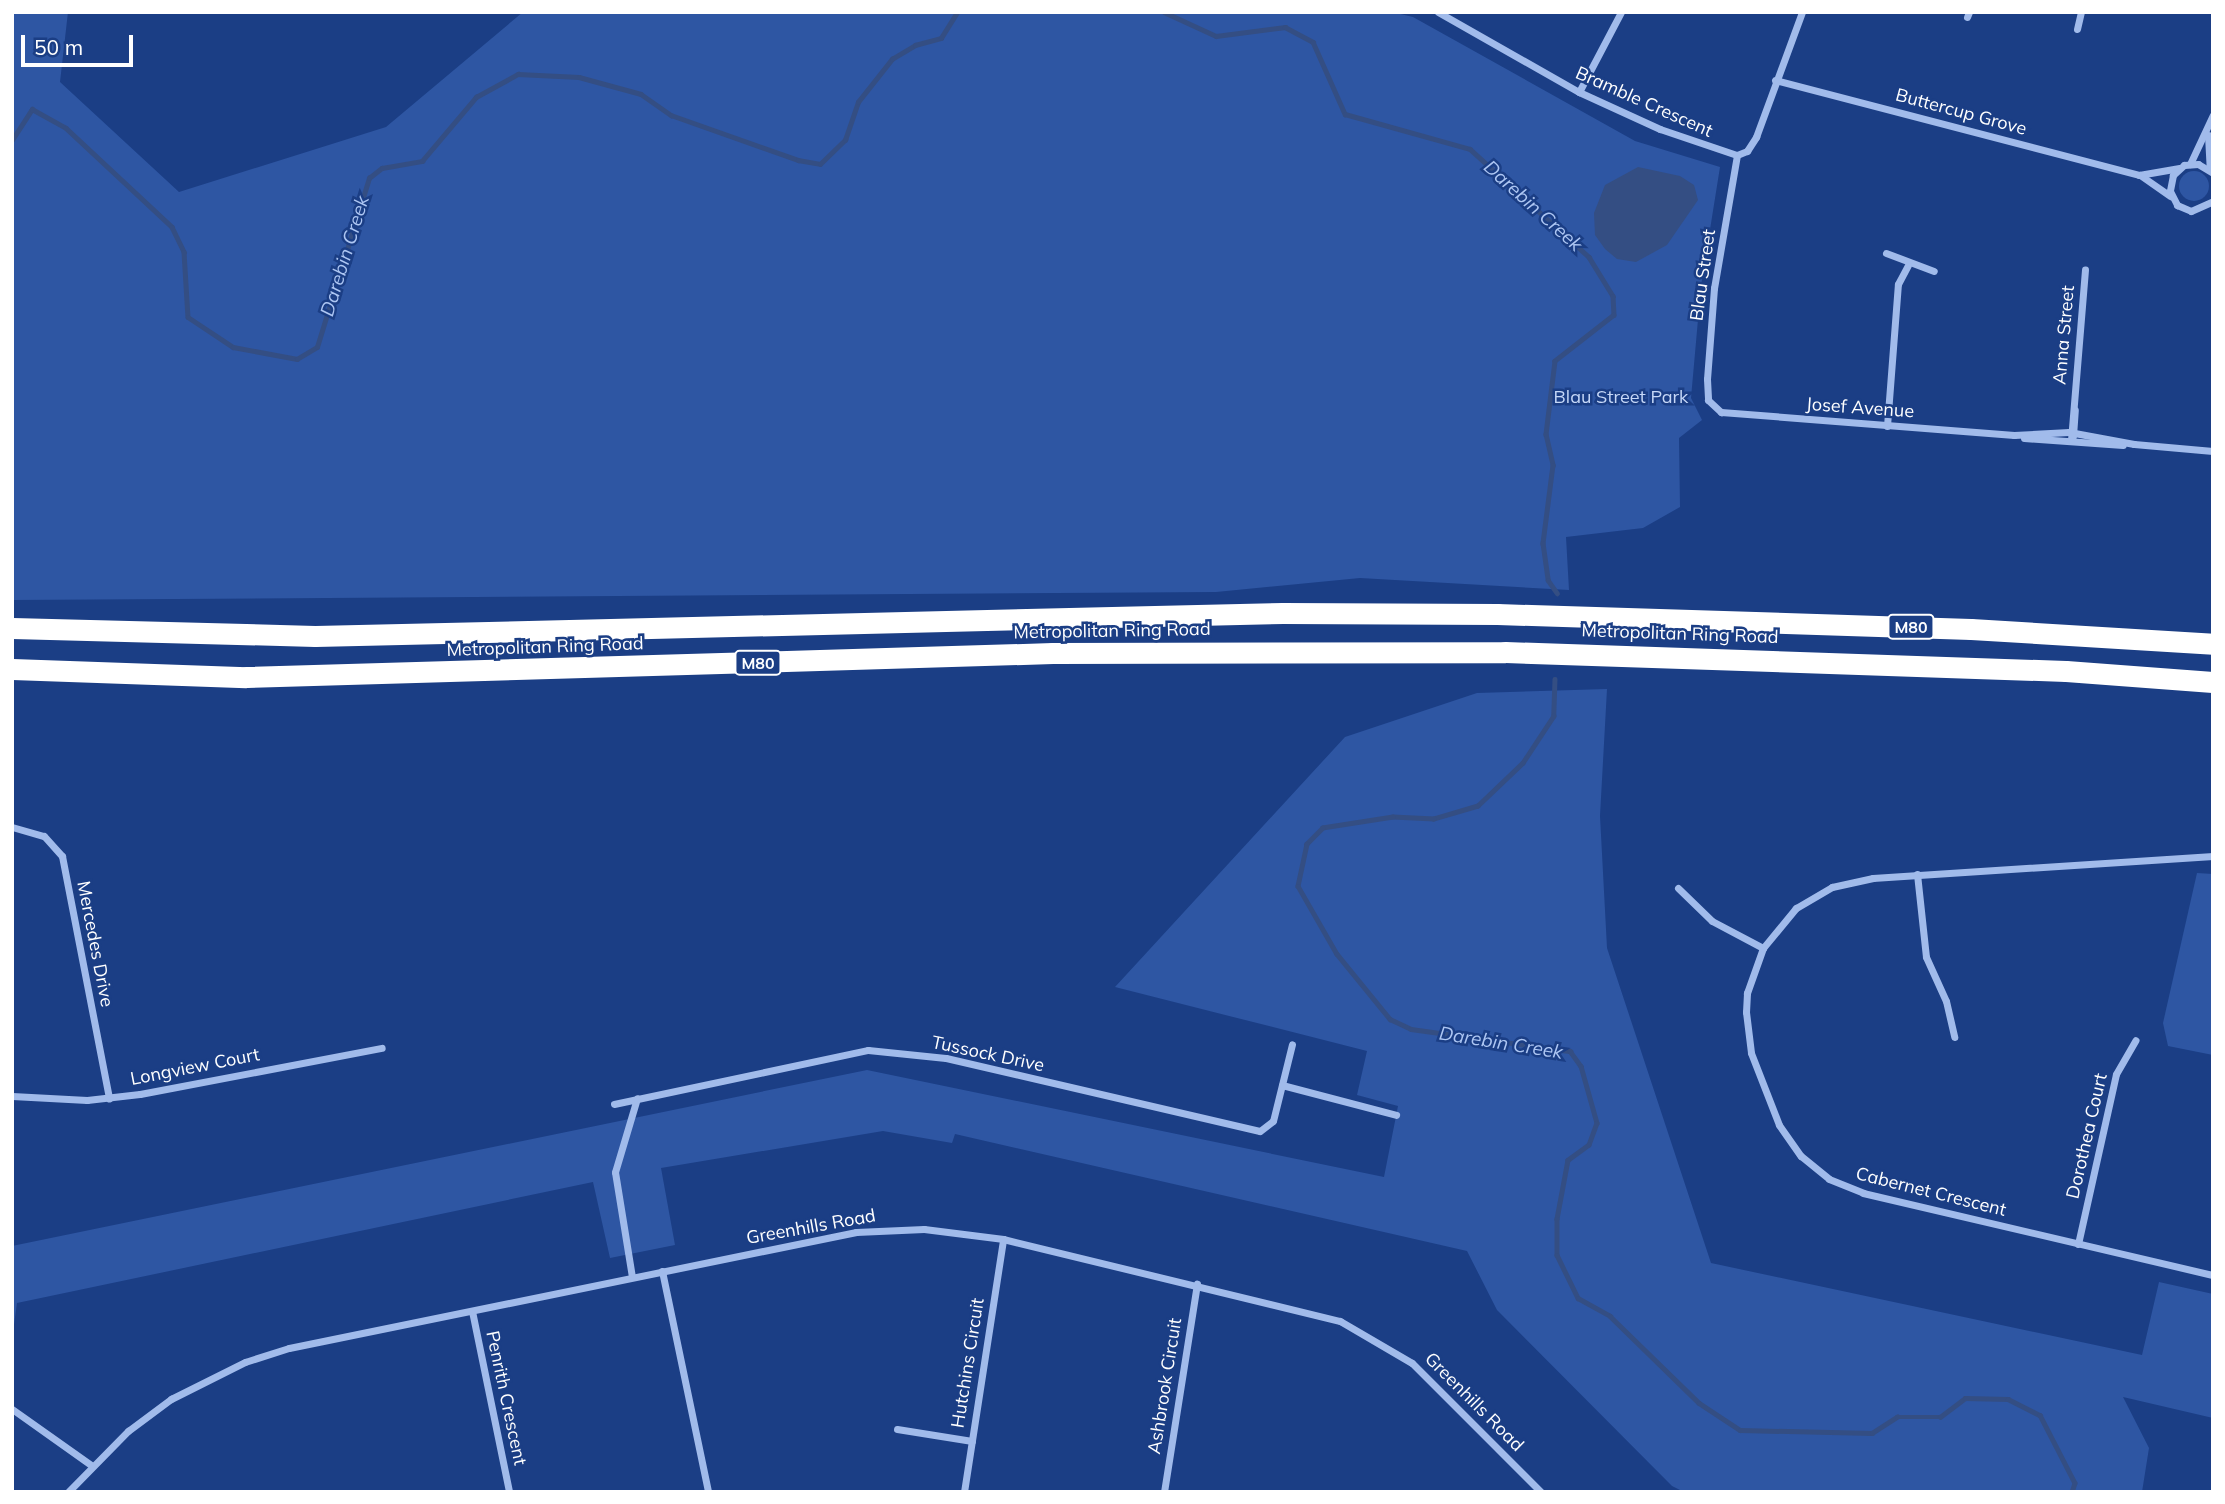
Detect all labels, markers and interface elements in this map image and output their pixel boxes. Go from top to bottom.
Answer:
scale bar [24,21,136,65]
text: 50 m [34,34,83,60]
street label: Bramble Crescent [1572,62,1716,142]
street label: Buttercup Grove [1893,84,2029,140]
water label: Darebin Creek [1479,156,1587,256]
water label: Darebin Creek [316,193,374,319]
street label: Blau Street [1686,228,1720,322]
street label: Anna Street [2049,284,2079,386]
park label: Blau Street Park [1554,386,1688,408]
street label: Josef Avenue [1805,393,1915,423]
road number: M80 [1886,614,1936,640]
street label: Metropolitan Ring Road [1013,618,1211,644]
street label: Metropolitan Ring Road [1581,620,1779,648]
street label: Metropolitan Ring Road [446,633,644,661]
road number: M80 [734,650,782,676]
street label: Mercedes Drive [72,879,118,1009]
water label: Darebin Creek [1438,1022,1564,1064]
street label: Tussock Drive [930,1032,1046,1076]
street label: Longview Court [129,1044,261,1090]
street label: Dorothea Court [2062,1071,2112,1201]
street label: Cabernet Crescent [1854,1163,2008,1221]
street label: Greenhills Road [745,1205,877,1249]
street label: Hutchins Circuit [947,1297,989,1429]
street label: Ashbrook Circuit [1144,1317,1186,1455]
street label: Penrith Crescent [481,1329,531,1467]
street label: Greenhills Road [1420,1348,1528,1456]

